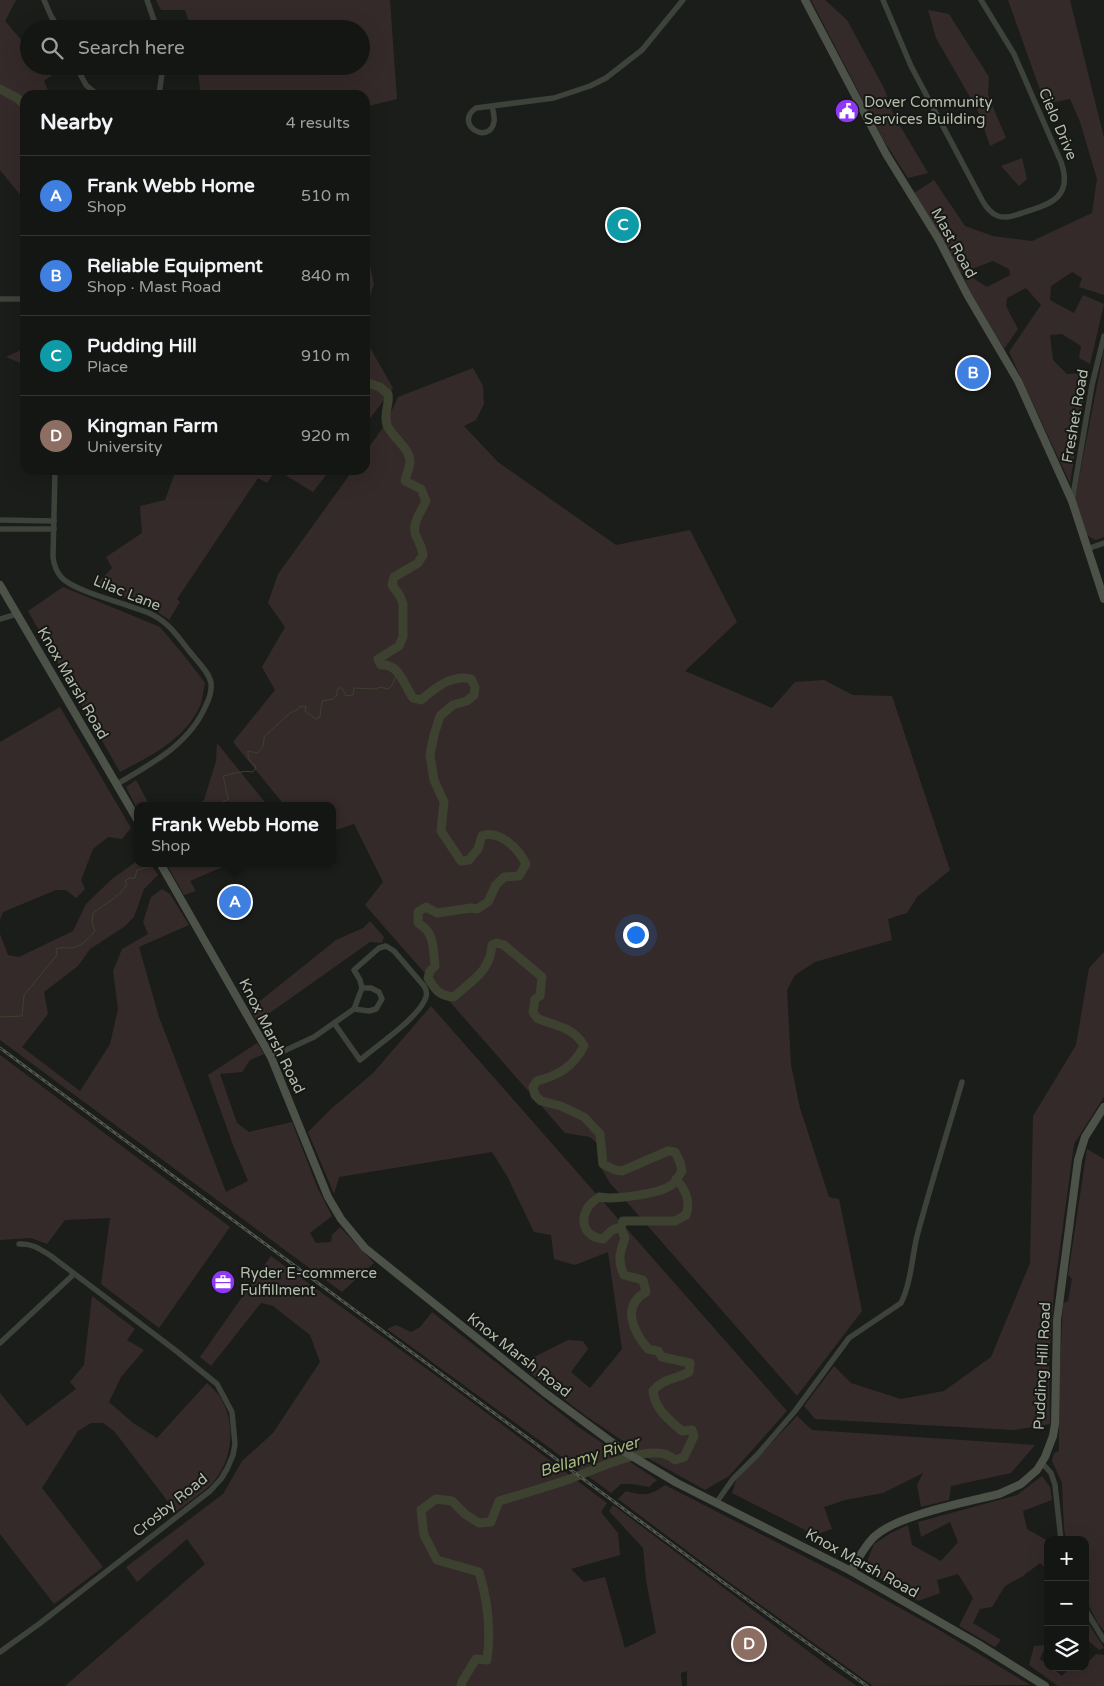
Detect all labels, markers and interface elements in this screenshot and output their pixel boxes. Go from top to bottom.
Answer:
search box [20,20,370,75]
icon: search [38,34,66,62]
text: Search here [78,37,185,59]
street label: Cielo Drive [1035,85,1081,163]
place label: Dover Community Services Building [864,93,992,128]
public building icon: Dover Community Services Building [834,98,860,124]
text: Nearby [40,110,113,135]
text: 4 results [286,113,350,133]
text: Frank Webb Home [87,175,255,197]
text: A [50,186,62,206]
text: 510 m [301,186,350,206]
text: Shop [87,197,126,217]
street label: Mast Road [927,205,981,281]
pin: C [607,206,639,244]
text: Reliable Equipment [87,255,263,277]
text: B [50,266,62,286]
text: 840 m [301,266,350,286]
text: Shop · Mast Road [87,277,221,297]
text: Pudding Hill [87,335,197,357]
text: C [50,346,62,366]
text: 910 m [301,346,350,366]
pin: B [957,354,989,392]
text: Place [87,357,128,377]
street label: Freshet Road [1058,368,1092,464]
text: Kingman Farm [87,415,218,437]
text: D [50,426,62,446]
text: 920 m [301,426,350,446]
text: University [87,437,162,457]
street label: Lilac Lane [91,571,163,615]
street label: Knox Marsh Road [34,624,112,742]
popup [134,802,336,867]
text: Frank Webb Home [151,814,319,836]
text: Shop [151,836,190,856]
pin: A [219,883,251,921]
your location [623,922,649,948]
street label: Knox Marsh Road [235,975,309,1097]
place label: Ryder E-commerce Fulfillment [240,1264,377,1299]
office icon: Ryder E-commerce Fulfillment [210,1269,236,1295]
street label: Pudding Hill Road [1030,1301,1054,1431]
street label: Knox Marsh Road [464,1309,574,1401]
water label: Bellamy River [537,1432,643,1482]
street label: Crosby Road [129,1469,211,1541]
street label: Knox Marsh Road [802,1524,922,1602]
map controls [1044,1536,1089,1671]
button: + [1044,1536,1089,1581]
button: − [1044,1581,1089,1626]
pin: D [733,1625,765,1663]
button: layers [1044,1626,1089,1671]

